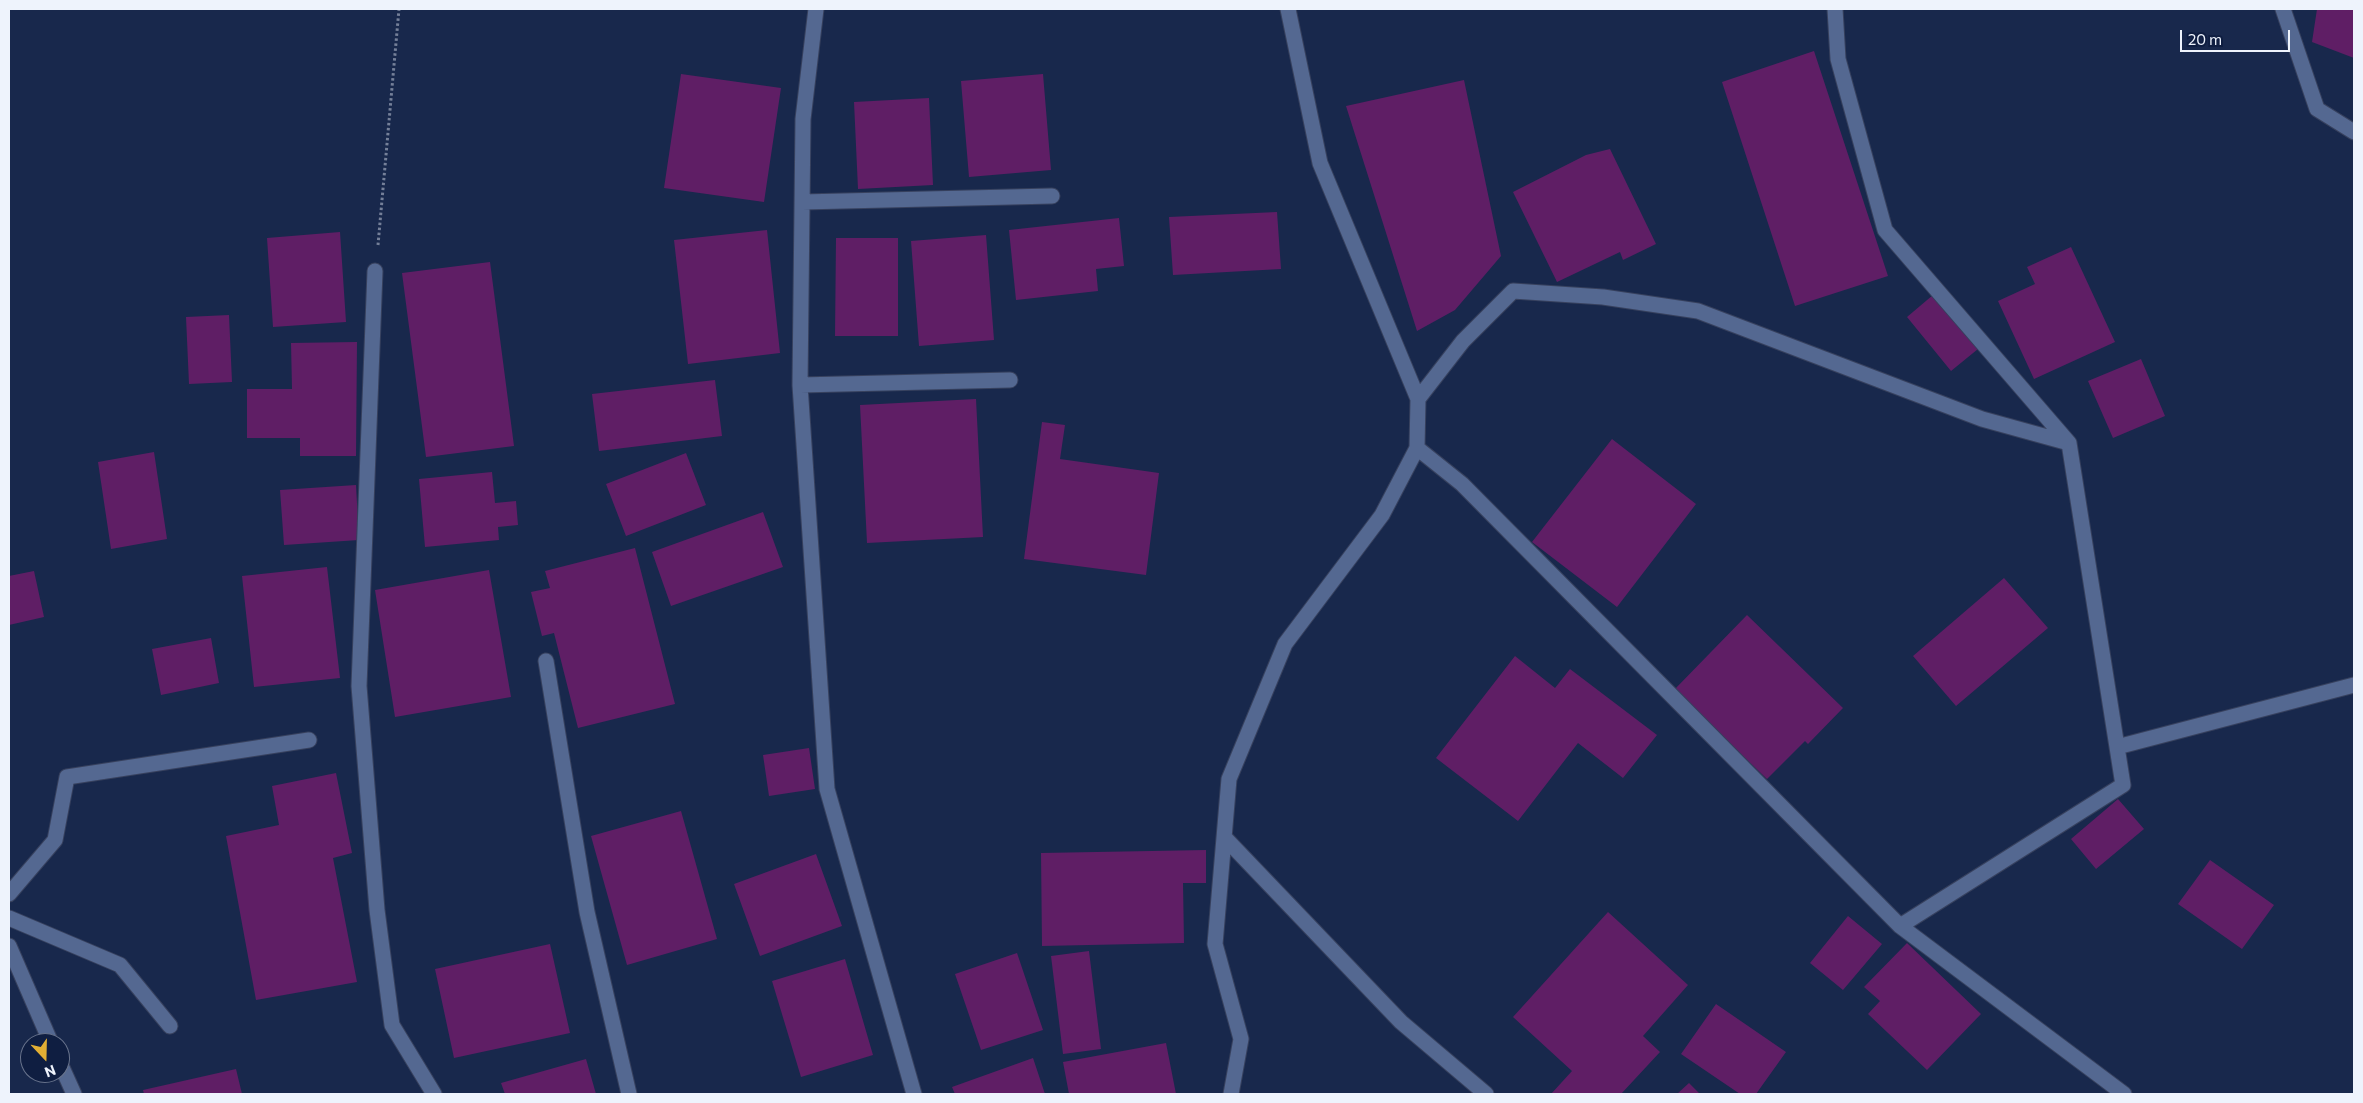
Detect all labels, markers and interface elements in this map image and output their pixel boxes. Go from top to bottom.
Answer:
scale bar [2183,20,2293,52]
text: 20 m [2188,30,2222,48]
north arrow [20,1033,70,1083]
text: N [42,1062,58,1081]

